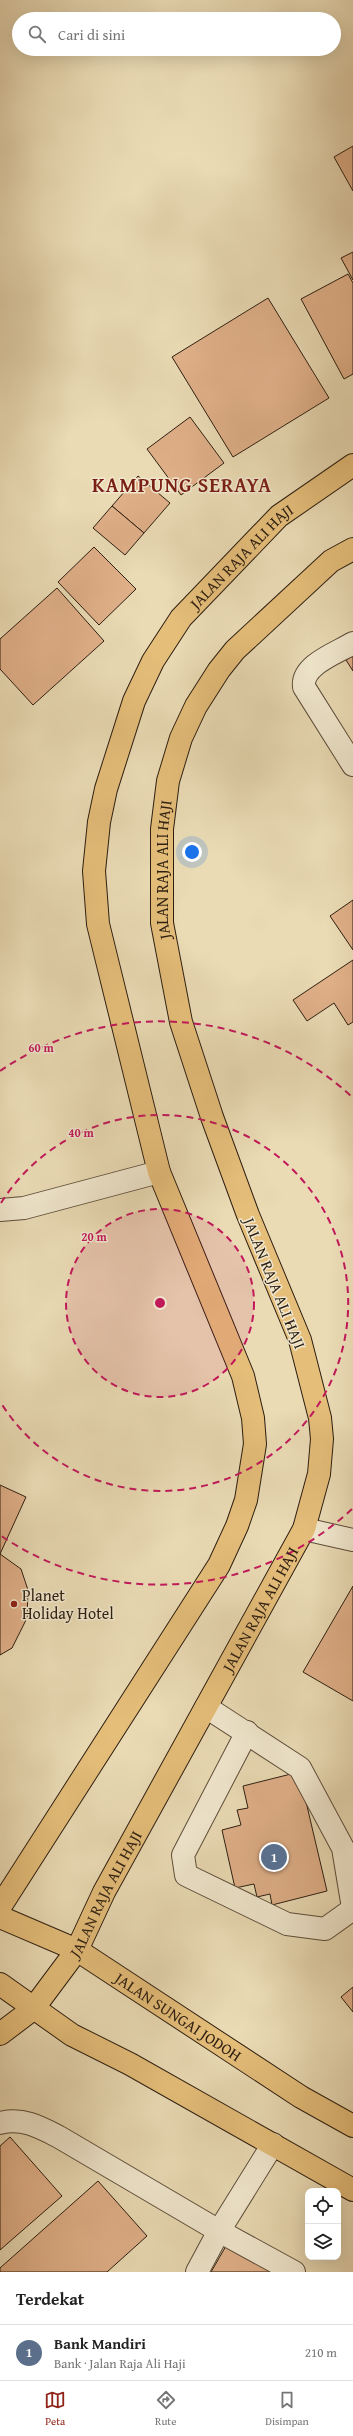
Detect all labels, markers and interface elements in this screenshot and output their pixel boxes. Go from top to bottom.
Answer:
search box [12,12,341,56]
icon: search [26,23,48,45]
text: Cari di sini [58,24,125,45]
district label: KAMPUNG SERAYA [92,470,272,499]
street label: JALAN RAJA ALI HAJI [182,498,298,616]
street label: JALAN RAJA ALI HAJI [150,799,178,943]
your location [182,842,202,862]
text: 60 m [28,1039,54,1056]
text: 40 m [68,1124,94,1141]
street label: JALAN RAJA ALI HAJI [237,1212,312,1352]
text: 20 m [81,1228,107,1245]
centre of rings [153,1296,167,1310]
street label: JALAN RAJA ALI HAJI [215,1542,304,1678]
place label: Planet Holiday Hotel [22,1583,114,1625]
marker: Planet Holiday Hotel [9,1599,19,1609]
street label: JALAN RAJA ALI HAJI [62,1826,148,1964]
pin: 1 [261,1842,287,1872]
street label: JALAN SUNGAI JODOH [108,1965,247,2067]
map controls [305,2188,341,2260]
button: locate [305,2188,341,2224]
button: layers [305,2224,341,2260]
text: Terdekat [16,2286,84,2311]
text: Bank Mandiri [54,2333,146,2354]
text: 1 [26,2343,32,2362]
text: 210 m [305,2343,337,2362]
text: Bank · Jalan Raja Ali Haji [54,2354,186,2373]
tab: Peta [44,2389,66,2429]
tab: Rute [155,2389,177,2429]
tab: Disimpan [265,2389,309,2429]

